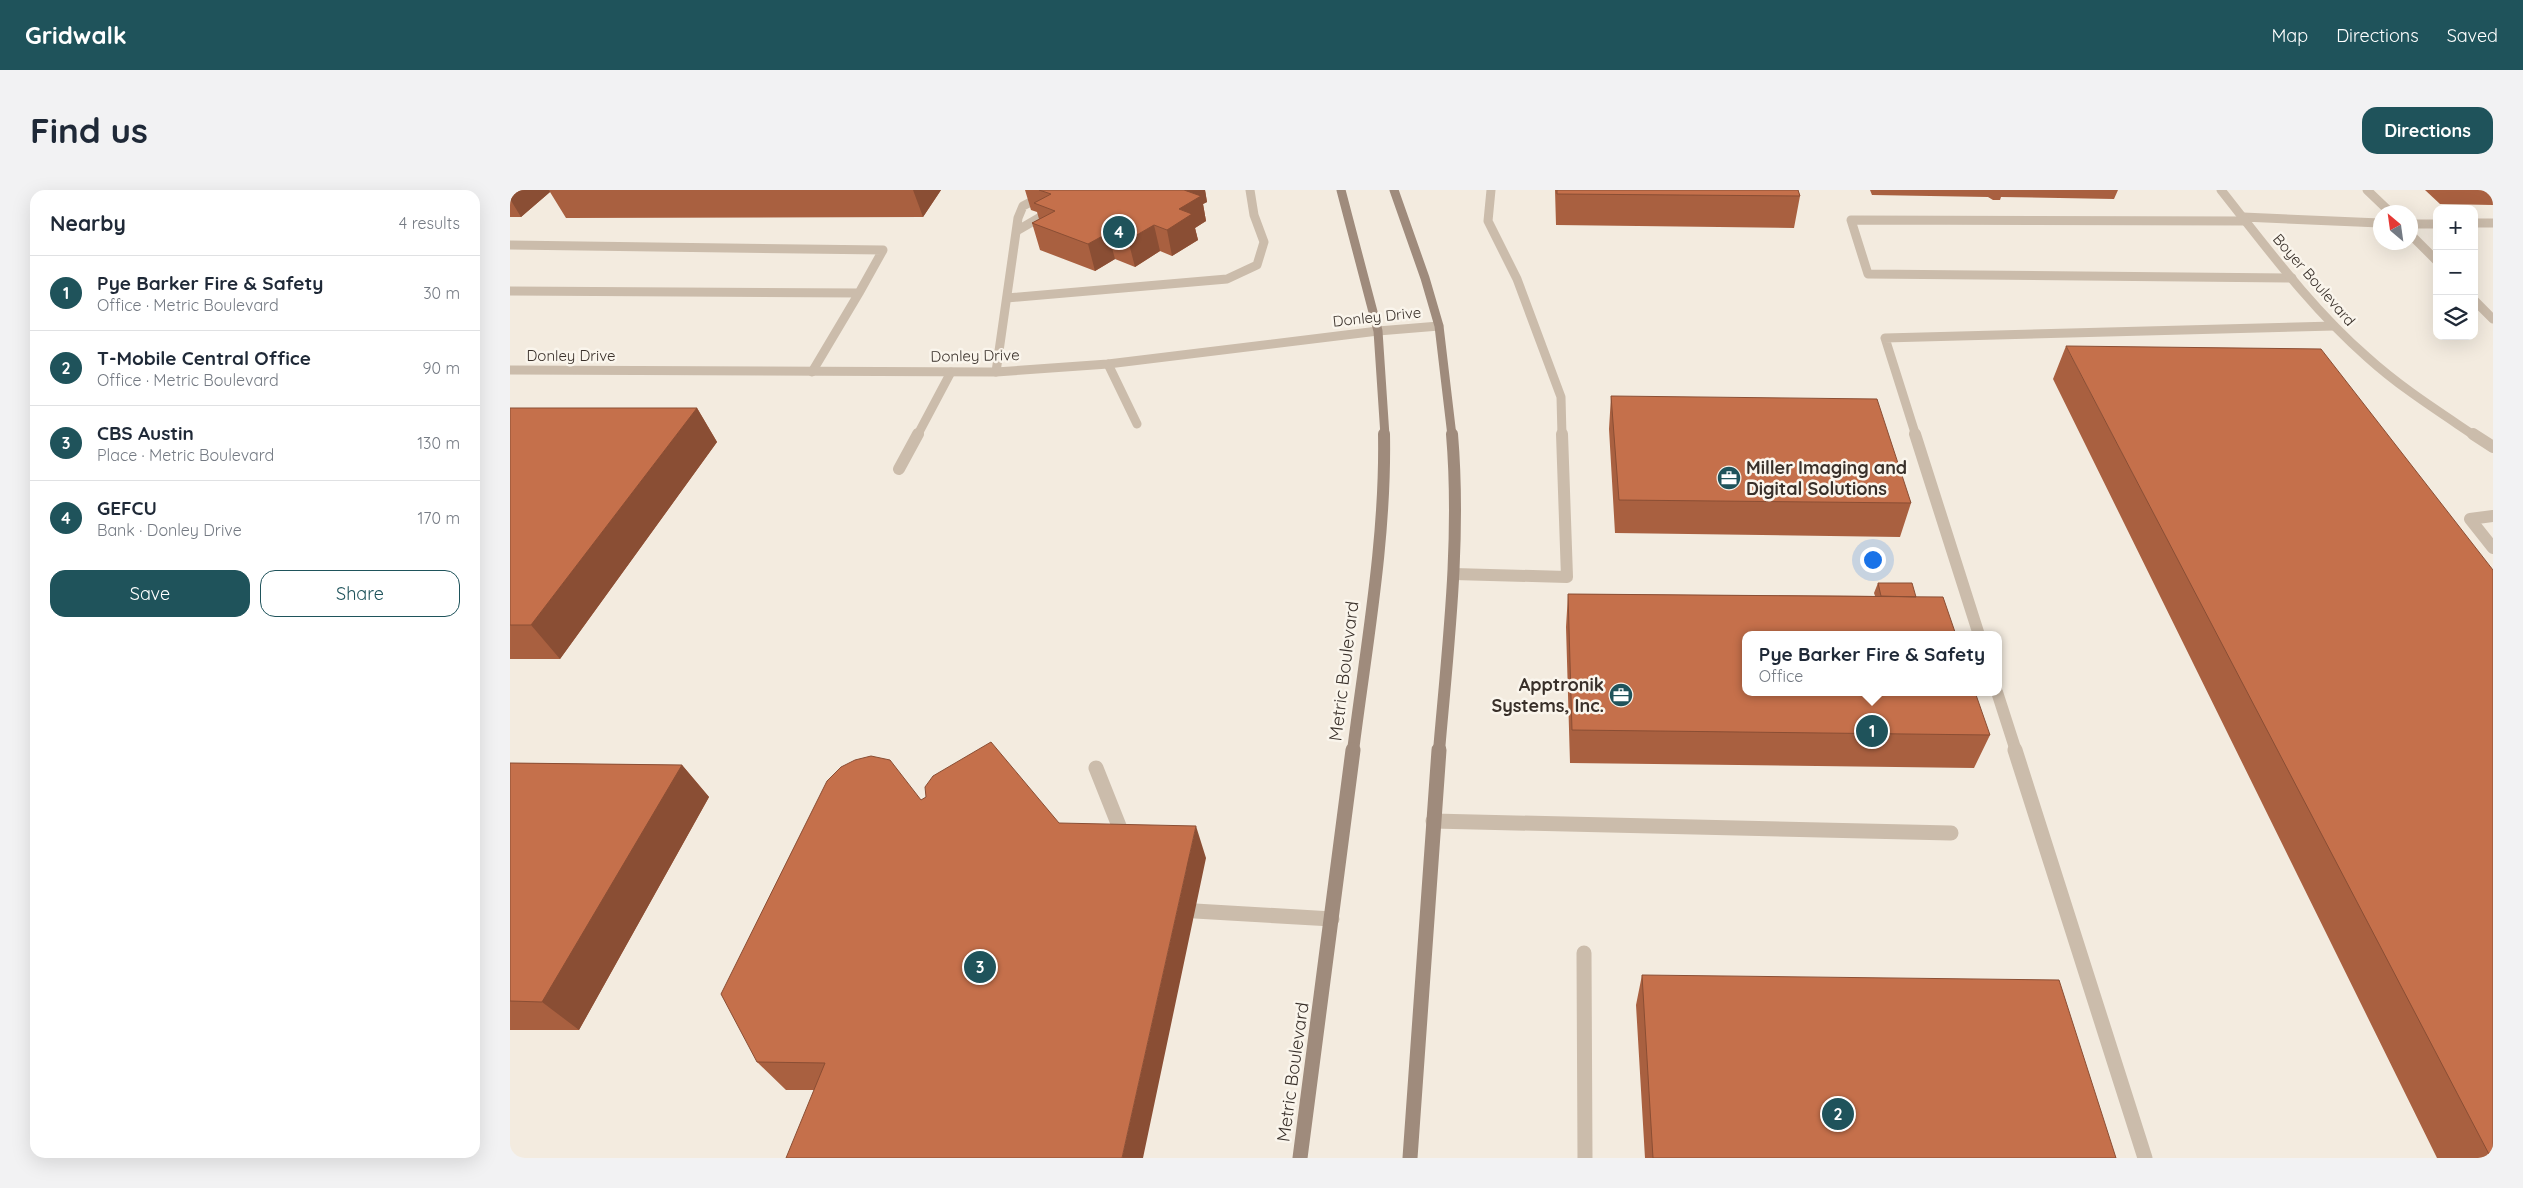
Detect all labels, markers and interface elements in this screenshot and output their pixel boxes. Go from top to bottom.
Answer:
text: Gridwalk [25,20,127,50]
text: Map [2271,24,2308,47]
text: Directions [2336,24,2419,47]
text: Saved [2447,24,2498,47]
button: Directions [2362,107,2493,154]
text: Find us [30,108,148,152]
north arrow [2373,205,2418,250]
map controls [2433,205,2478,340]
button: + [2433,205,2478,250]
text: Nearby [50,210,126,236]
text: 4 results [399,213,460,233]
pin: 4 [1103,213,1135,251]
street label: Boyer Boulevard [2269,230,2360,330]
button: − [2433,250,2478,295]
text: Pye Barker Fire & Safety [97,271,323,295]
text: 1 [63,283,69,303]
text: 30 m [423,283,460,303]
text: Office · Metric Boulevard [97,295,279,315]
button: layers [2433,295,2478,340]
street label: Donley Drive [1332,302,1422,331]
street label: Donley Drive [930,345,1020,366]
text: T-Mobile Central Office [97,346,311,370]
street label: Donley Drive [526,346,616,365]
text: 2 [61,358,71,378]
text: 90 m [423,358,460,378]
text: Office · Metric Boulevard [97,370,279,390]
text: CBS Austin [97,421,194,445]
text: 3 [62,433,70,453]
text: 130 m [417,433,460,453]
text: Place · Metric Boulevard [97,445,274,465]
place label: Miller Imaging and Digital Solutions [1746,456,1907,500]
office icon: Miller Imaging and Digital Solutions [1716,465,1742,491]
text: GEFCU [97,496,157,520]
text: 4 [61,508,71,528]
text: 170 m [417,508,460,528]
text: Bank · Donley Drive [97,520,242,540]
your location [1860,547,1886,573]
button: Save [50,570,250,617]
button: Share [260,570,460,617]
street label: Metric Boulevard [1324,600,1364,742]
popup [1742,631,2002,696]
text: Pye Barker Fire & Safety [1759,642,1985,666]
text: Office [1759,666,1803,686]
place label: Apptronik Systems, Inc. [1492,673,1604,717]
office icon: Apptronik Systems, Inc. [1608,682,1634,708]
pin: 1 [1856,712,1888,750]
pin: 3 [964,948,996,986]
street label: Metric Boulevard [1271,1001,1314,1143]
pin: 2 [1822,1095,1854,1133]

